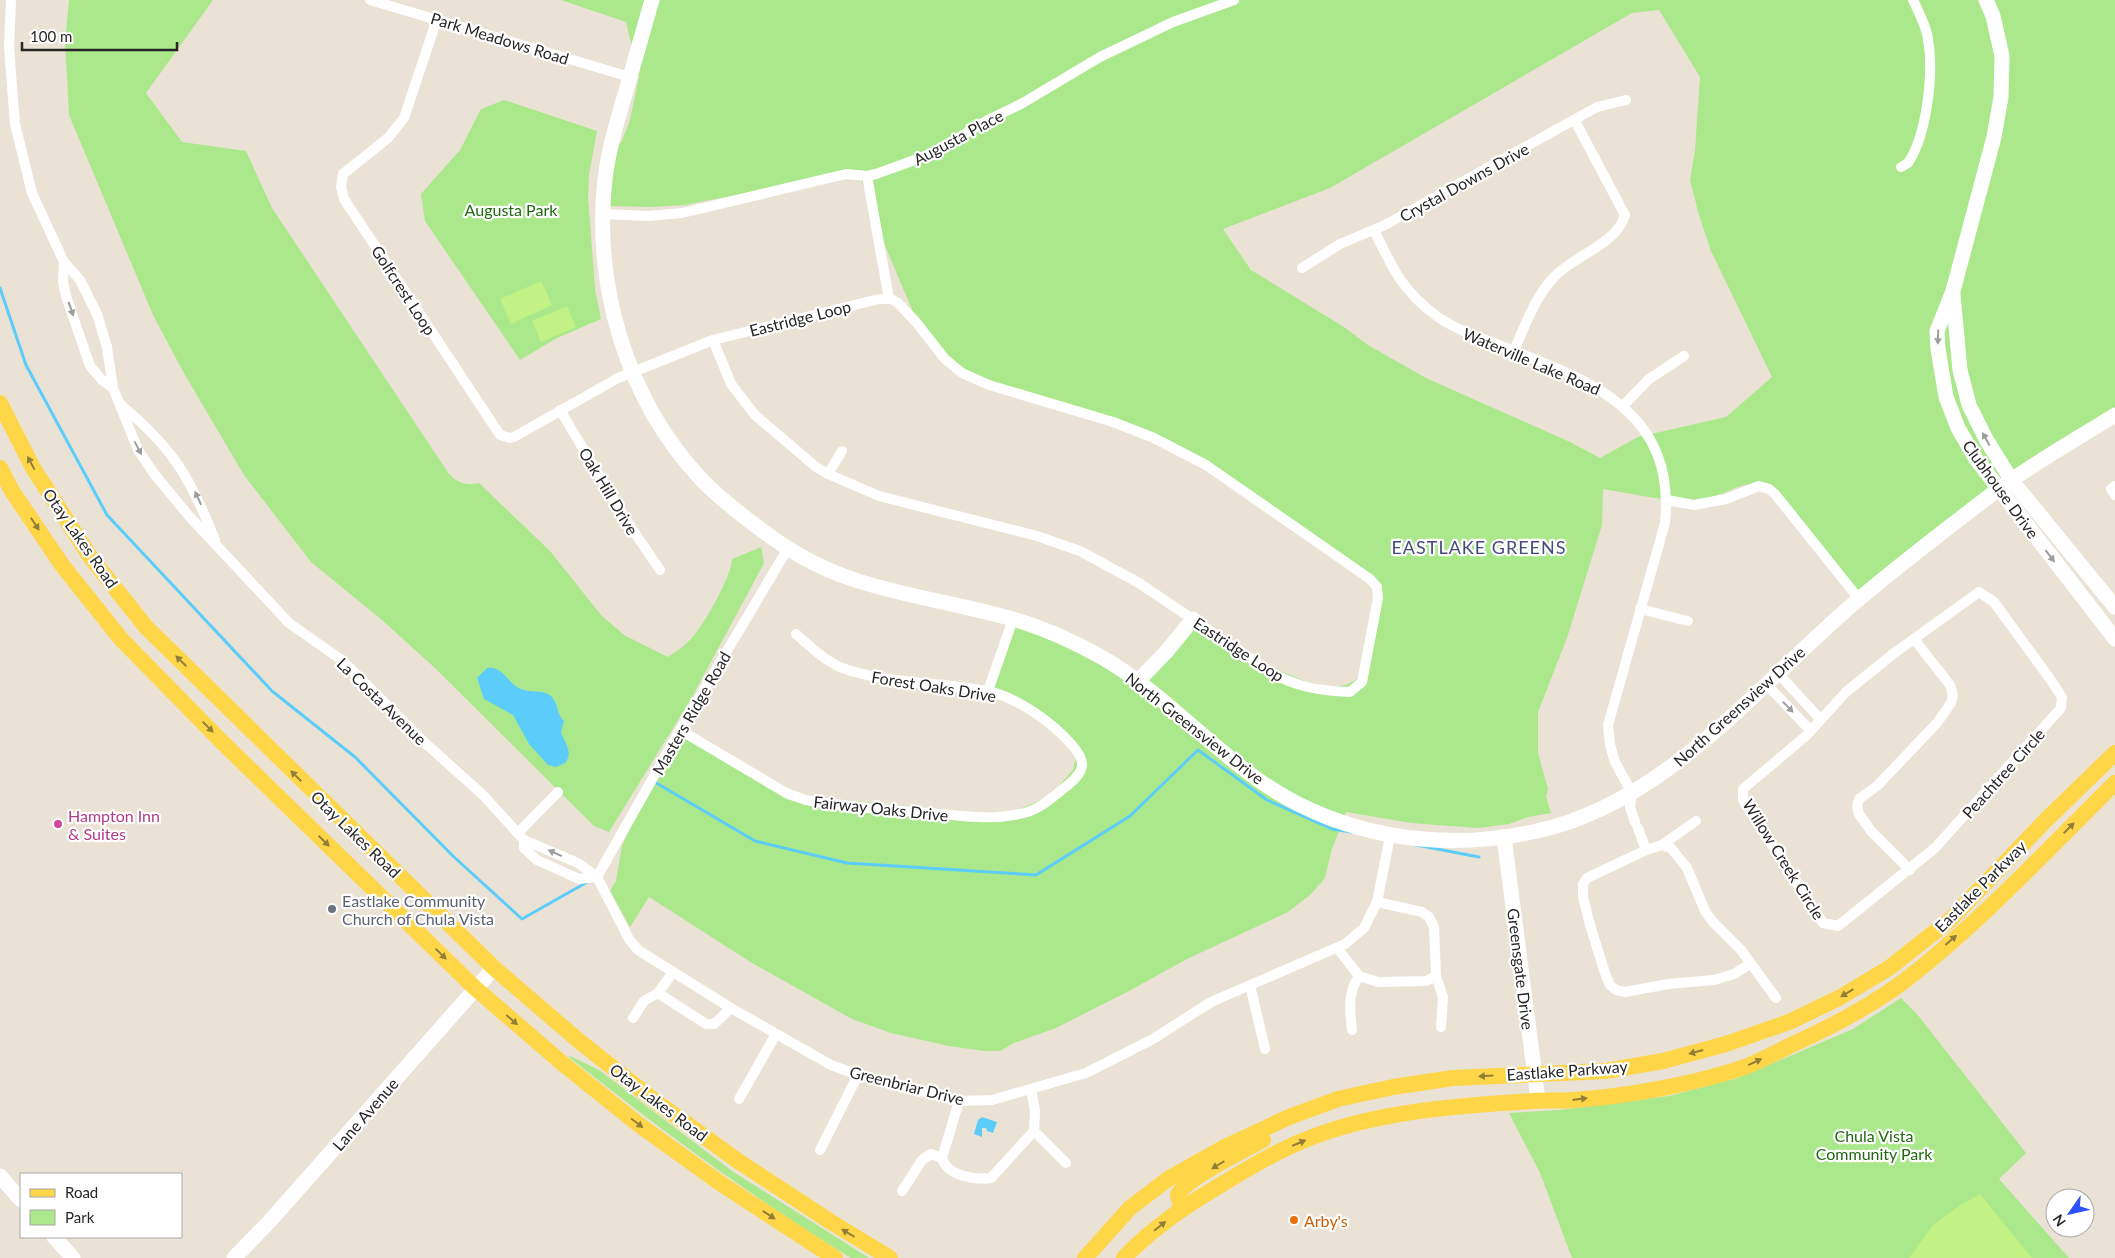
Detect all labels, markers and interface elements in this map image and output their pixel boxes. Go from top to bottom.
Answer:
street label: Park Meadows Road [429,8,571,68]
scale bar [22,20,178,52]
text: 100 m [30,27,72,45]
street label: Augusta Place [910,105,1006,169]
street label: Crystal Downs Drive [1396,139,1532,225]
park label: Augusta Park [465,200,558,219]
street label: Golfcrest Loop [368,242,440,338]
street label: Eastridge Loop [747,296,853,340]
one-way arrow [67,302,75,317]
street label: Waterville Lake Road [1460,323,1604,399]
one-way arrow [1934,329,1942,345]
one-way arrow [1982,432,1990,446]
street label: Clubhouse Drive [1959,436,2043,542]
one-way arrow [134,440,142,455]
street label: Oak Hill Drive [575,444,643,538]
one-way arrow [27,455,35,470]
street label: Otay Lakes Road [40,485,122,591]
one-way arrow [193,491,201,505]
one-way arrow [30,518,39,531]
district label: EASTLAKE GREENS [1391,536,1567,558]
one-way arrow [2044,549,2055,562]
street label: Eastridge Loop [1190,613,1288,685]
street label: North Greensview Drive [1669,642,1809,770]
street label: Masters Ridge Road [648,648,734,778]
street label: La Costa Avenue [333,654,431,748]
one-way arrow [175,656,187,668]
street label: Forest Oaks Drive [870,667,998,705]
street label: North Greensview Drive [1122,668,1268,788]
one-way arrow [1782,700,1794,712]
one-way arrow [202,721,214,733]
street label: Peachtree Circle [1958,724,2048,822]
one-way arrow [291,770,303,782]
street label: Otay Lakes Road [307,787,405,881]
street label: Fairway Oaks Drive [813,791,949,825]
street label: Willow Creek Circle [1739,795,1829,923]
place label: Hampton Inn & Suites [68,806,160,843]
marker: Hampton Inn & Suites [52,818,64,830]
one-way arrow [2063,823,2075,835]
one-way arrow [318,834,330,846]
street label: Eastlake Parkway [1930,836,2030,936]
one-way arrow [548,848,562,856]
place label: Eastlake Community Church of Chula Vista [342,891,494,928]
marker: Eastlake Community Church of Chula Vista [326,903,338,915]
street label: Greensgate Drive [1504,907,1538,1031]
one-way arrow [1944,935,1957,946]
one-way arrow [434,948,446,960]
one-way arrow [1841,989,1854,998]
one-way arrow [506,1014,519,1025]
one-way arrow [1689,1048,1704,1056]
street label: Eastlake Parkway [1506,1056,1629,1084]
one-way arrow [1748,1058,1762,1066]
street label: Otay Lakes Road [607,1059,711,1145]
street label: Greenbriar Drive [848,1062,966,1108]
one-way arrow [1477,1073,1493,1081]
street label: Lane Avenue [328,1074,402,1154]
one-way arrow [1573,1095,1589,1103]
one-way arrow [630,1118,643,1129]
park label: Chula Vista Community Park [1816,1126,1933,1163]
one-way arrow [1292,1138,1306,1146]
one-way arrow [1211,1161,1224,1170]
legend [20,1173,182,1238]
text: Road [65,1183,98,1201]
north arrow [2045,1188,2095,1238]
text: Park [65,1208,95,1226]
one-way arrow [762,1210,775,1220]
place label: Arby's [1304,1211,1348,1230]
text: N [2049,1211,2069,1230]
marker: Arby's [1288,1214,1300,1226]
one-way arrow [1154,1221,1167,1232]
one-way arrow [841,1228,854,1237]

